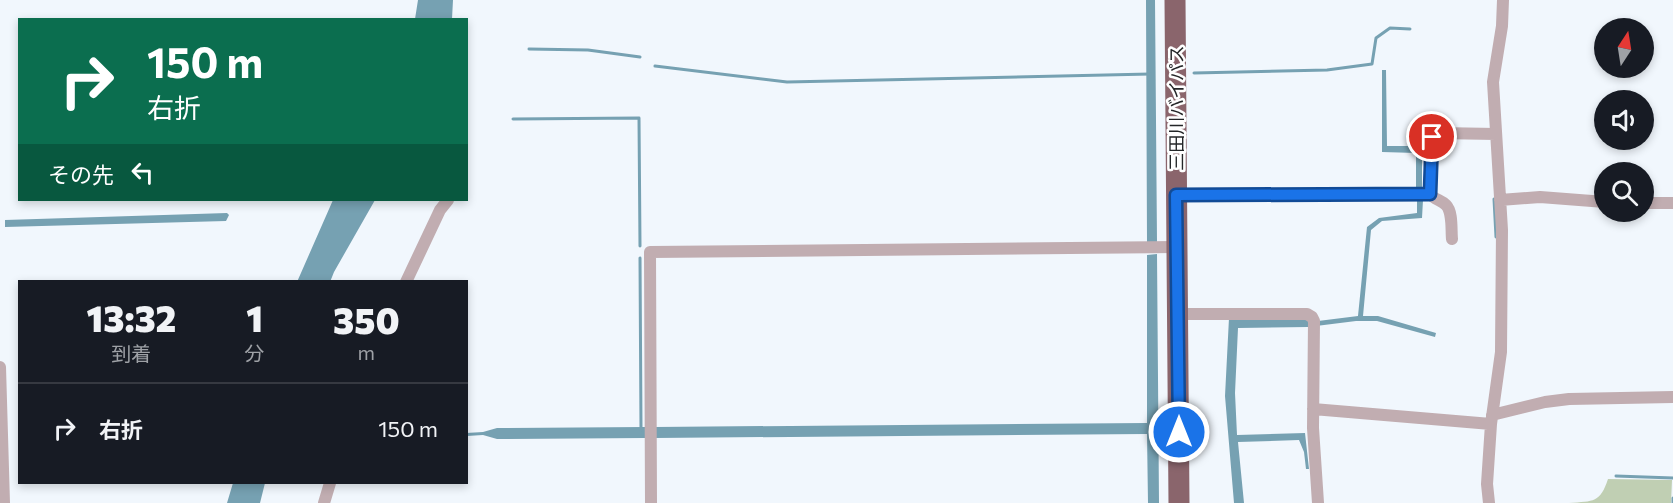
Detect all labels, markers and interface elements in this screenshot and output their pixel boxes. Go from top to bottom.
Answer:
north arrow [1594,18,1654,78]
map controls [1594,18,1654,222]
text: 150 m [147,35,263,87]
icon: right [48,42,126,120]
street label: 三田川バイパス [1165,45,1187,171]
button: sound [1594,90,1654,150]
text: 右折 [147,91,201,124]
pin [1406,111,1457,162]
icon: arrive [1415,120,1448,153]
icon: left [126,156,159,189]
text: その先 [48,161,114,188]
button: search [1594,162,1654,222]
text: 13:32 [86,295,176,339]
text: 1 [246,295,263,339]
text: 350 [333,297,400,341]
text: m [358,340,375,364]
text: 到着 [111,341,151,365]
text: 分 [245,341,265,365]
position arrow [1147,400,1211,464]
icon: right [48,412,81,445]
text: 150 m [378,415,438,442]
text: 右折 [99,416,143,443]

